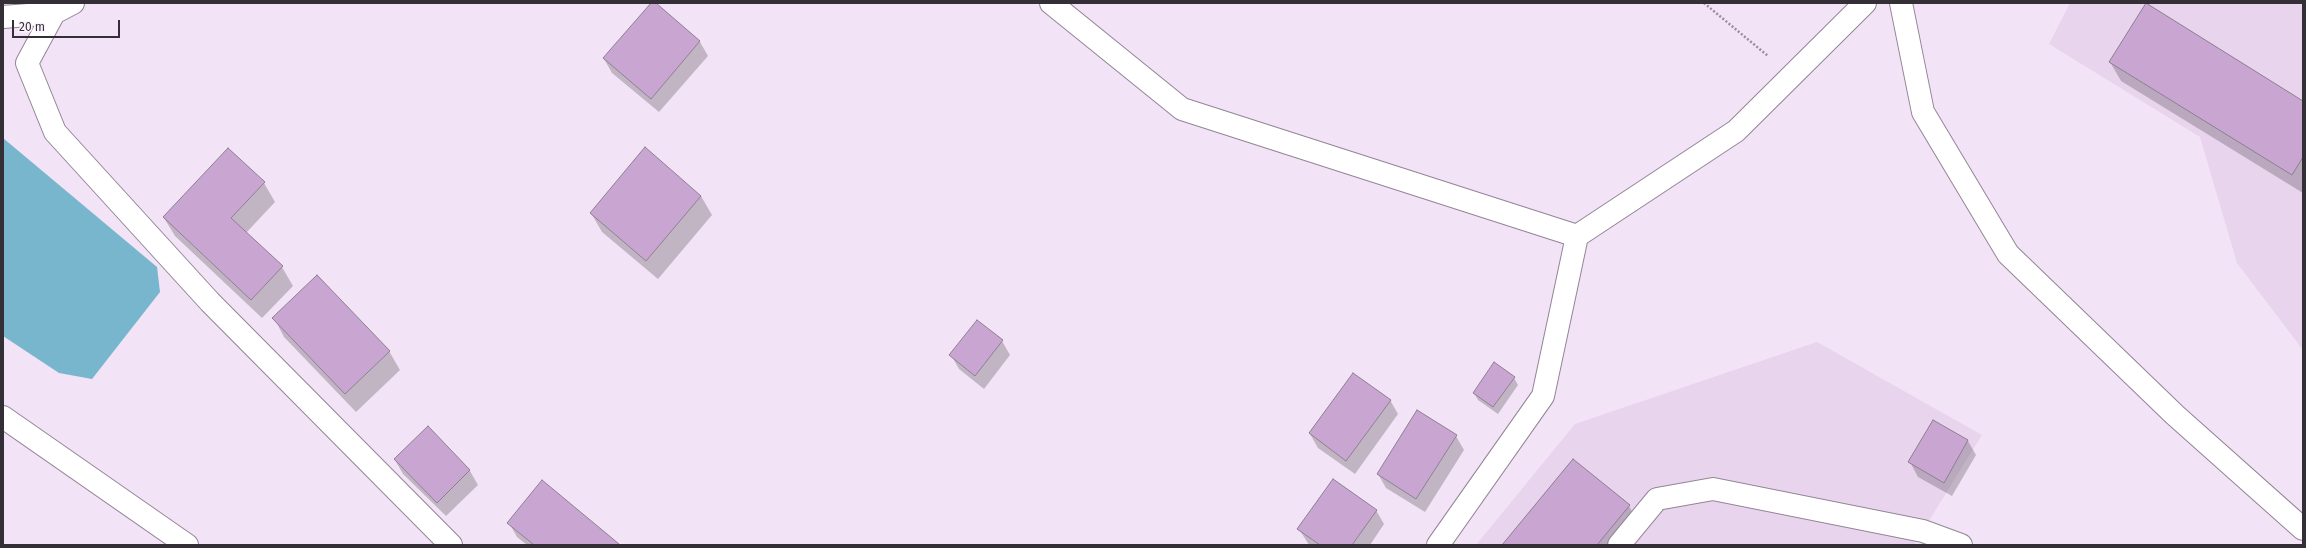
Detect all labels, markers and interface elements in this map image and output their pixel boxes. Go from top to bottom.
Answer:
scale bar [14,12,122,38]
text: 20 m [19,20,45,34]

